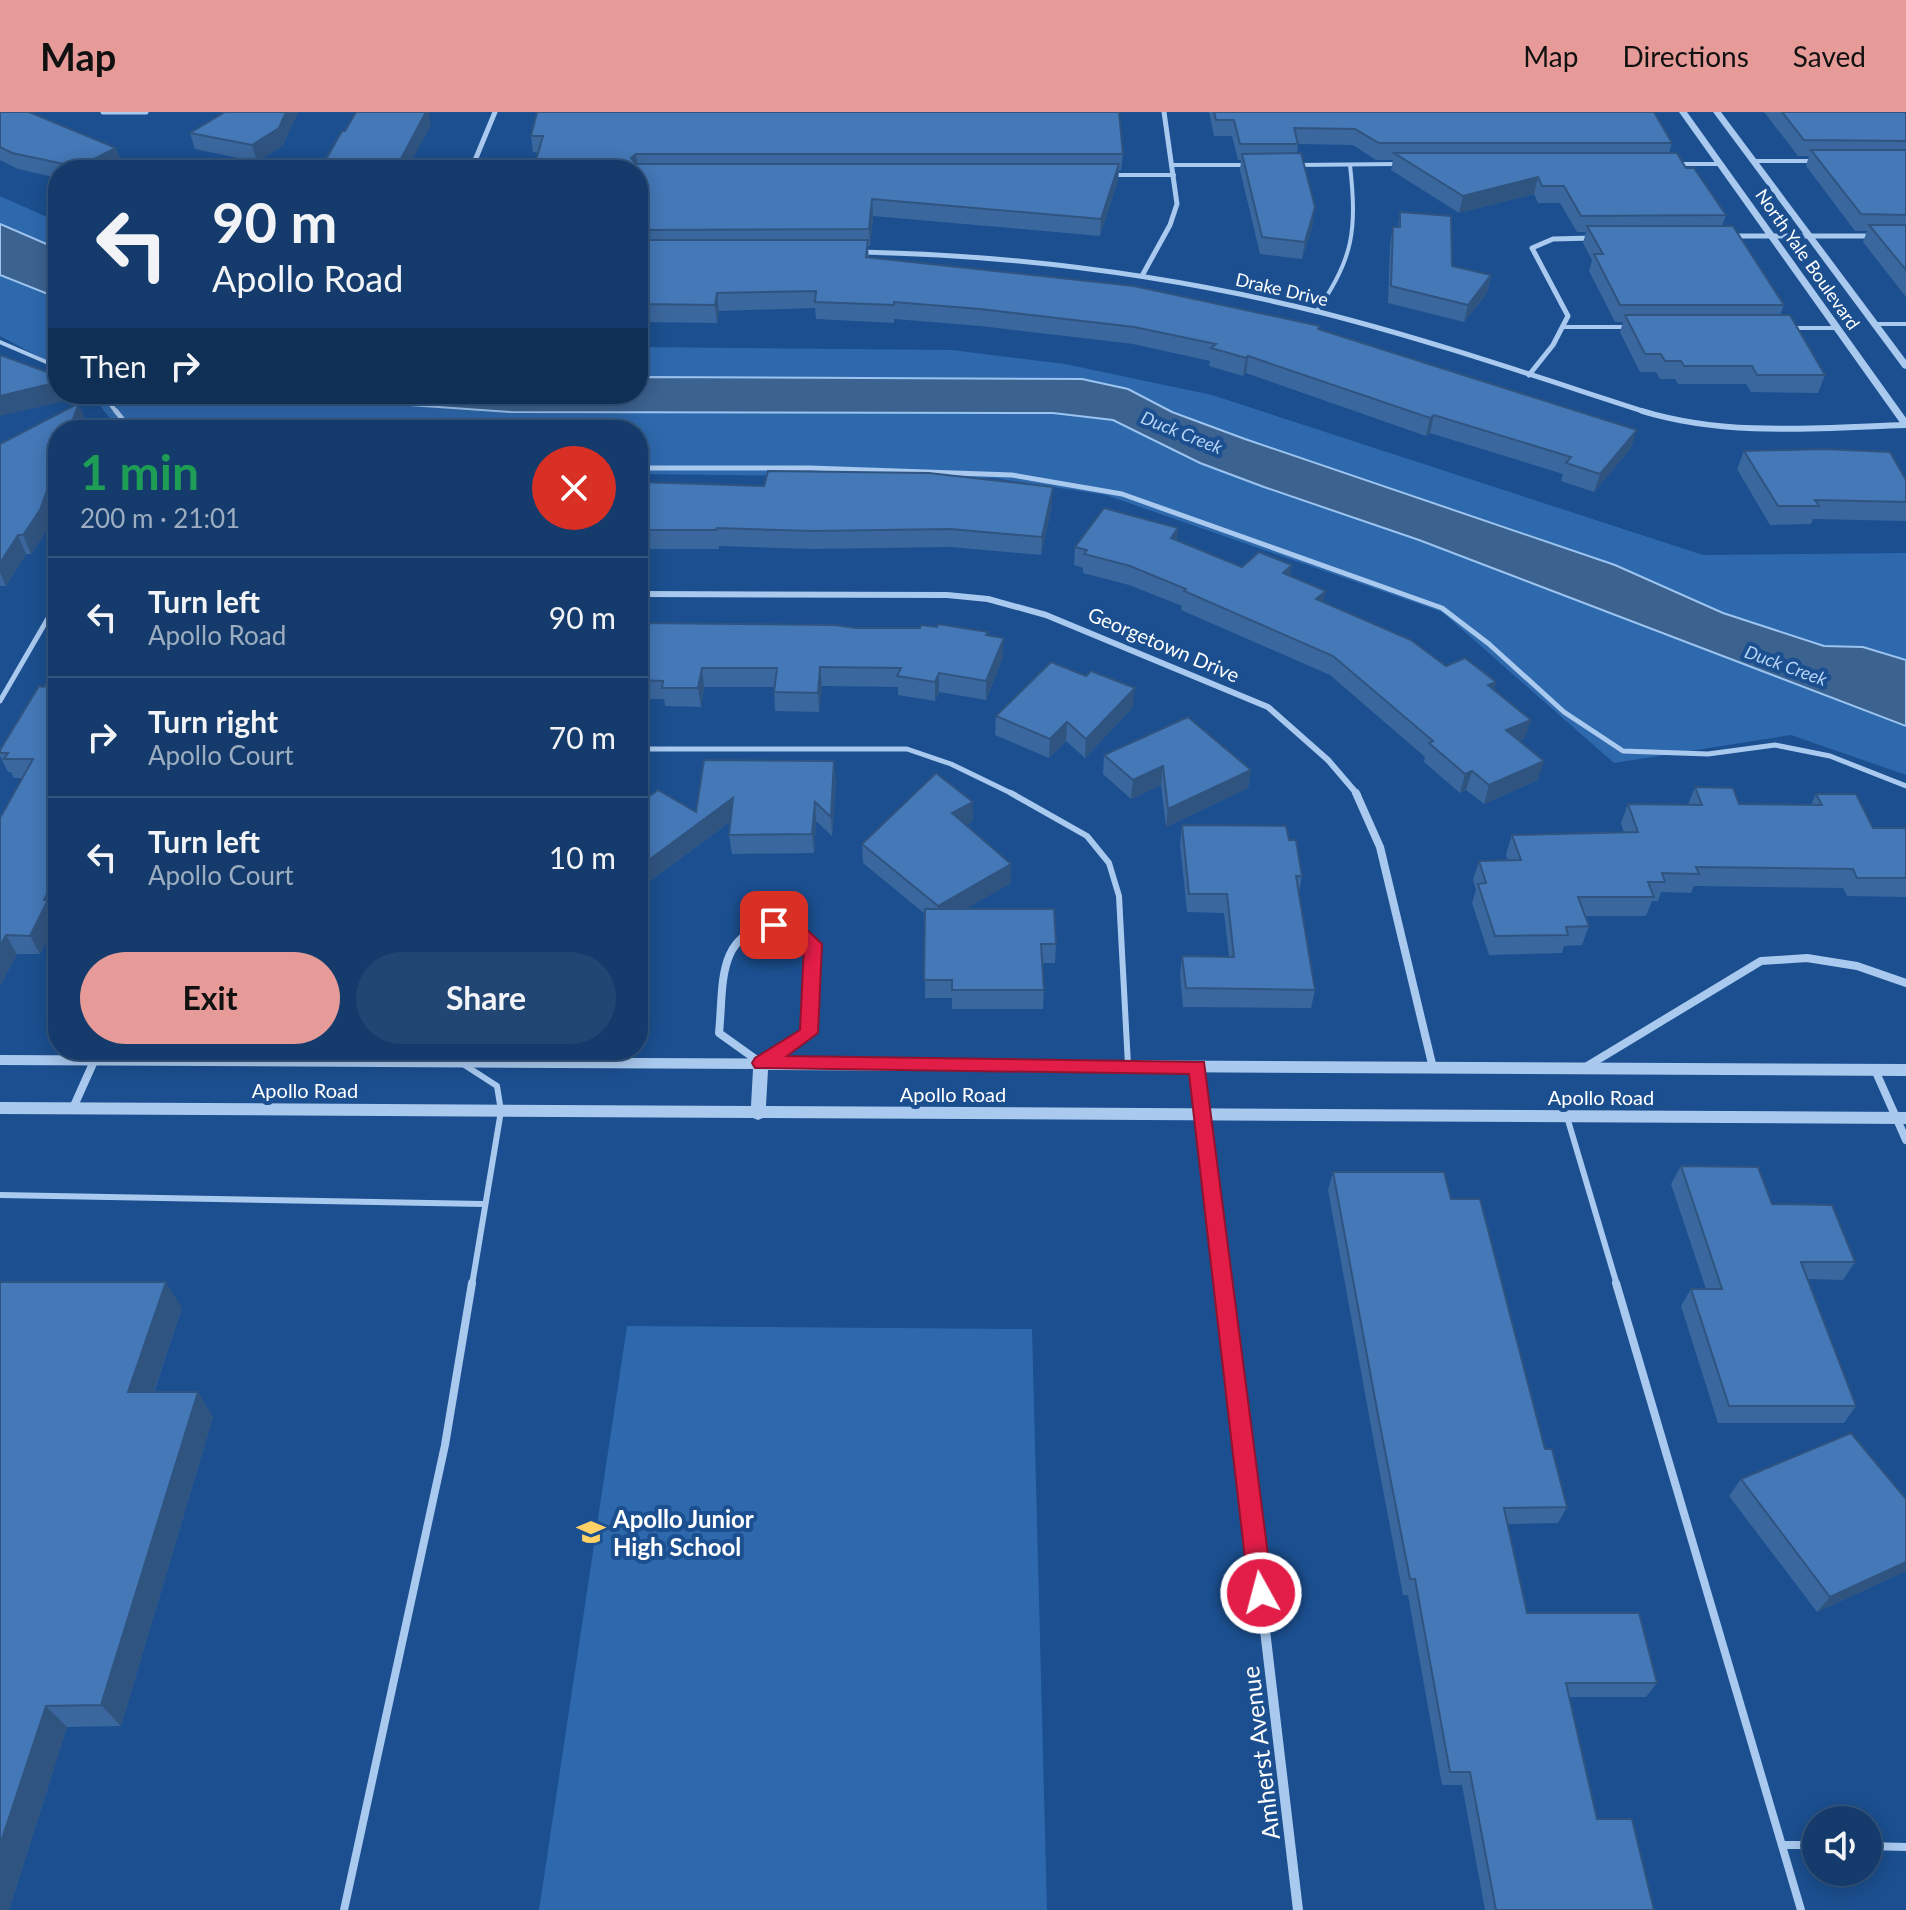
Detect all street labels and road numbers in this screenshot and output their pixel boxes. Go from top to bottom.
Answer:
street label: North Yale Boulevard [1751,184,1865,334]
street label: Drake Drive [1233,268,1331,310]
street label: Georgetown Drive [1085,601,1243,687]
street label: Apollo Road [252,1078,358,1102]
street label: Apollo Road [900,1082,1006,1106]
street label: Apollo Road [1548,1085,1654,1109]
street label: Amherst Avenue [1235,1665,1285,1841]

